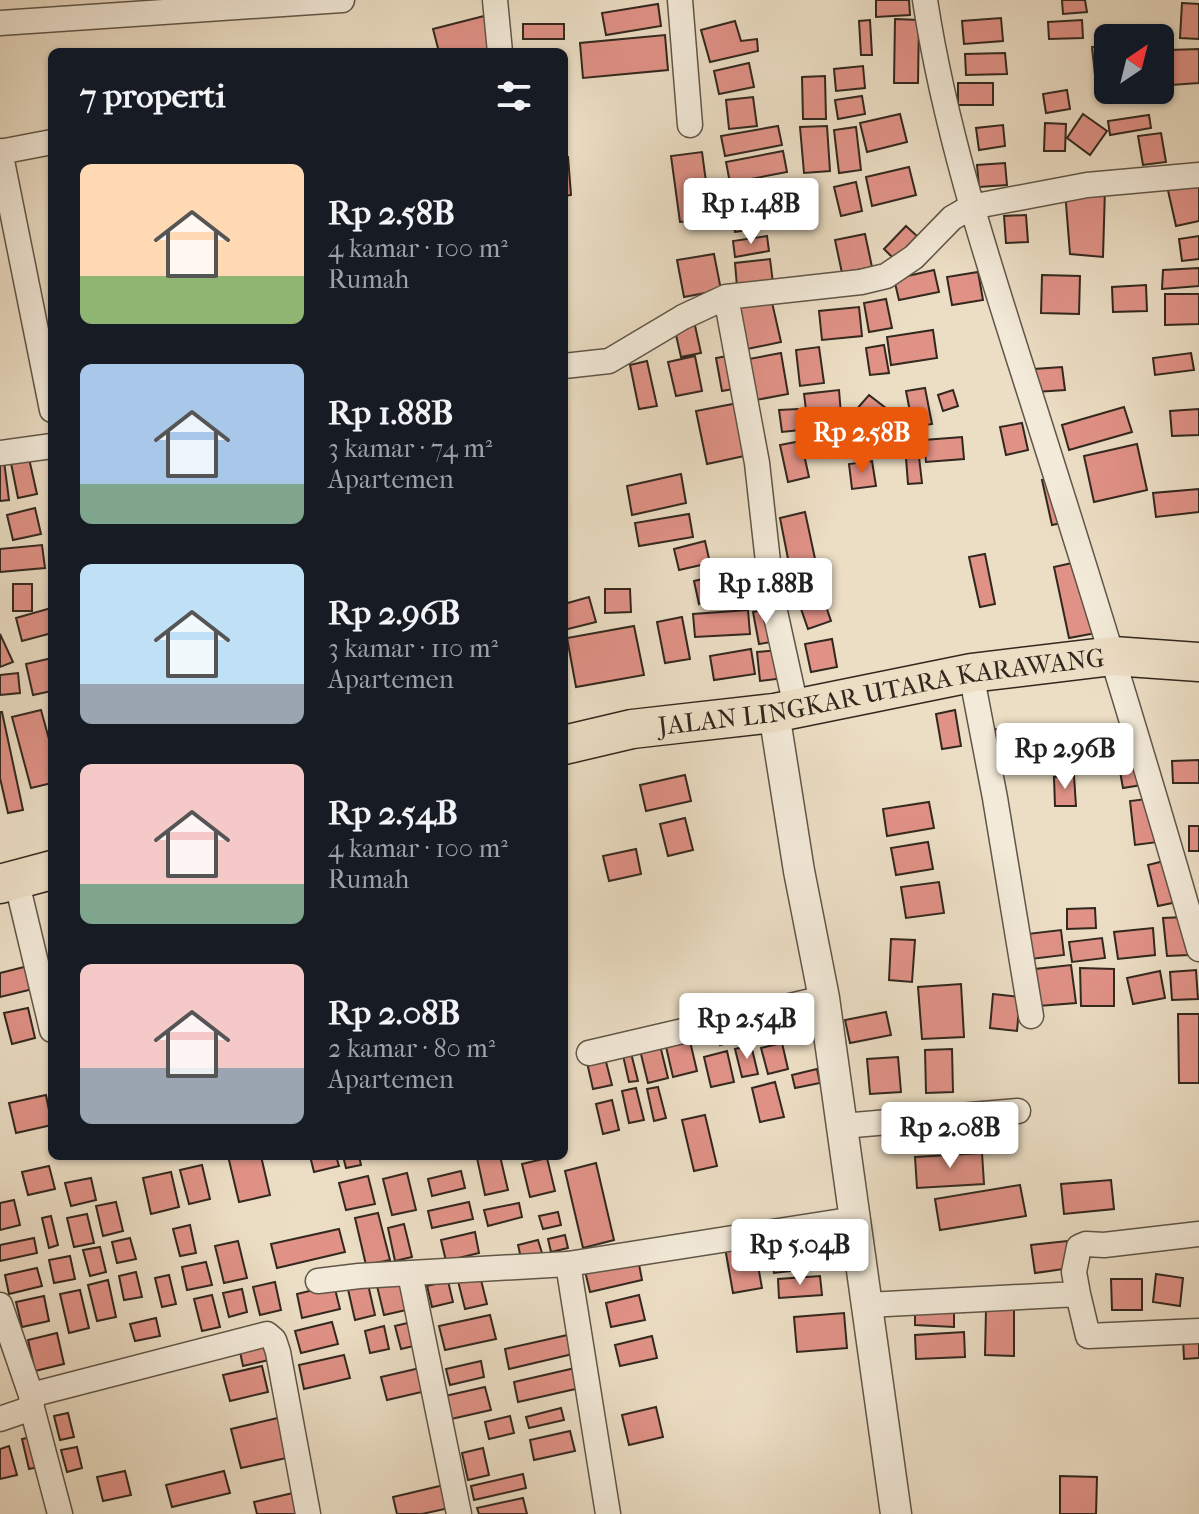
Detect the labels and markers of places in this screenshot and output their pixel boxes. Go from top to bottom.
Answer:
pin: Rp 1.48B [668,178,834,246]
pin: Rp 2.58B [779,407,945,475]
pin: Rp 1.88B [683,558,849,626]
pin: Rp 2.96B [982,723,1148,791]
pin: Rp 2.54B [664,993,830,1061]
pin: Rp 2.08B [867,1102,1033,1170]
pin: Rp 5.04B [717,1219,883,1287]

